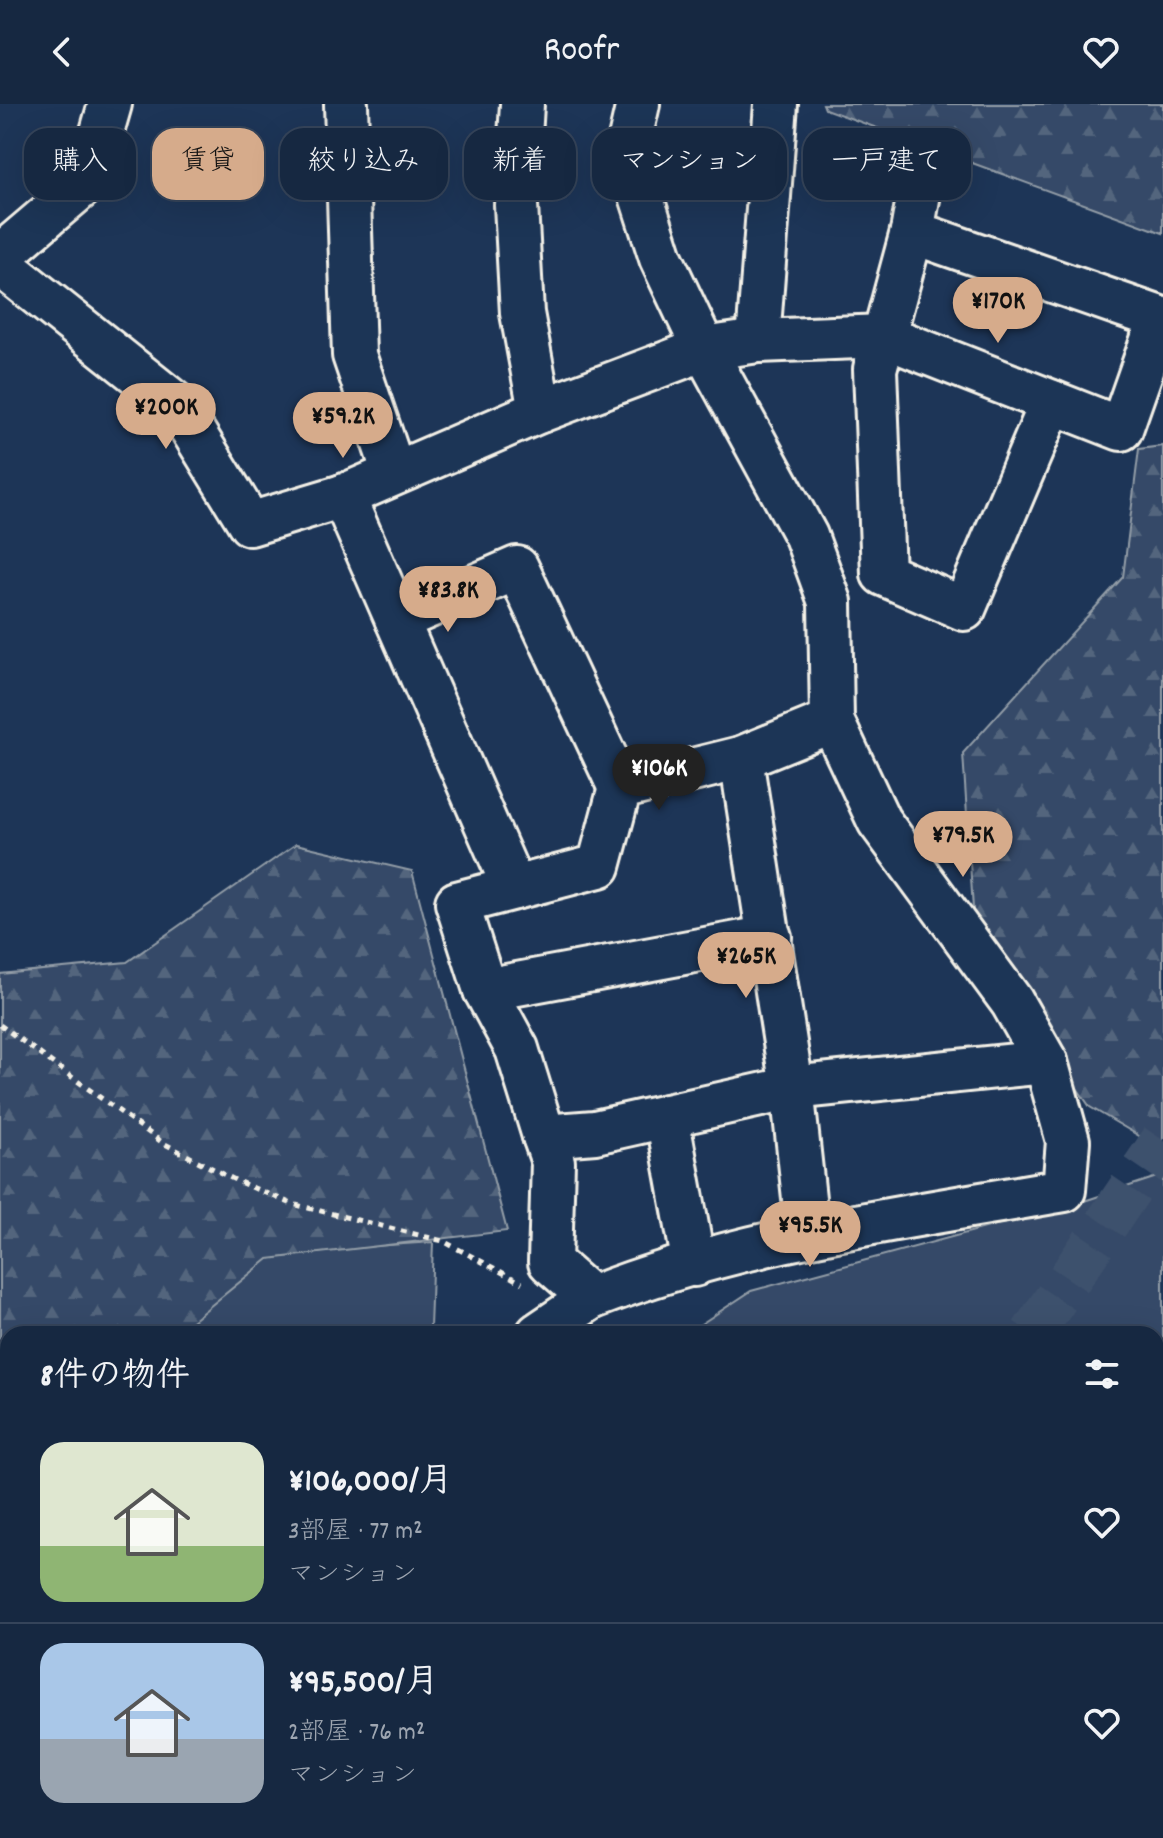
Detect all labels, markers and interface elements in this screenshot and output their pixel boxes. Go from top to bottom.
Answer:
text: Roofr [544,26,619,78]
icon: back [40,30,84,74]
icon: heart [1079,30,1123,74]
chip: 購入 [24,128,136,200]
chip: 賃貸 [152,128,264,200]
chip: 絞り込み [280,128,448,200]
chip: 新着 [464,128,576,200]
chip: マンション [592,128,787,200]
chip: 一戸建て [803,128,971,200]
pin: ¥170K [942,277,1054,345]
text: ¥170K [971,284,1025,321]
pin: ¥200K [110,383,222,451]
text: ¥200K [134,390,198,427]
pin: ¥59.2K [278,392,408,460]
text: ¥59.2K [311,399,375,436]
pin: ¥83.8K [383,566,513,634]
text: ¥83.8K [417,573,479,610]
pin: ¥106K [603,744,715,812]
text: ¥106K [630,751,688,788]
pin: ¥79.5K [898,811,1028,879]
text: ¥79.5K [932,818,994,855]
pin: ¥265K [690,932,802,1000]
text: ¥265K [716,939,776,976]
pin: ¥95.5K [745,1201,875,1269]
text: ¥95.5K [778,1208,842,1245]
icon: filters [1080,1352,1124,1396]
text: 8件の物件 [40,1354,190,1403]
text: ¥106,000/月 [288,1459,453,1508]
icon: home [104,1474,200,1570]
icon: heart [1080,1500,1124,1544]
text: 3部屋 · 77 m² [288,1514,423,1551]
text: マンション [288,1557,417,1594]
text: ¥95,500/月 [288,1660,439,1709]
icon: home [104,1675,200,1771]
icon: heart [1080,1701,1124,1745]
text: 2部屋 · 76 m² [288,1715,425,1752]
text: マンション [288,1758,417,1795]

